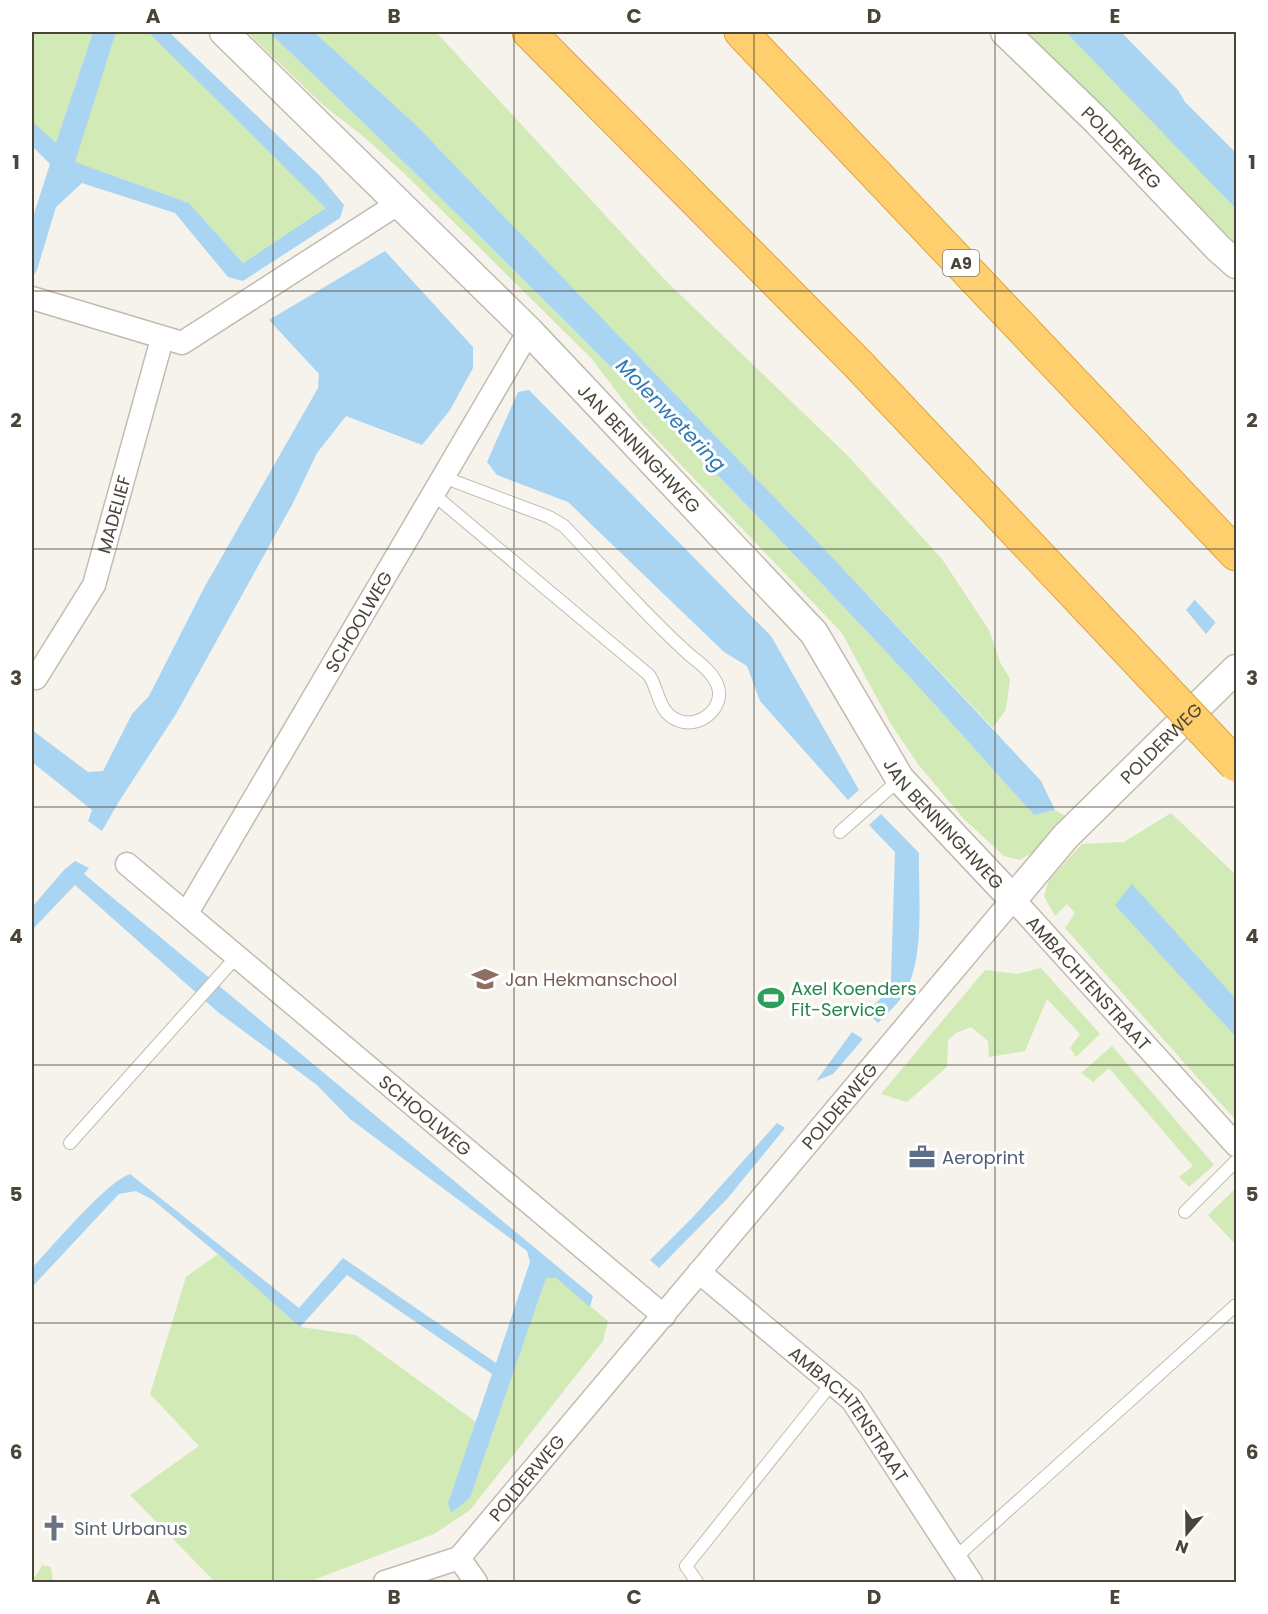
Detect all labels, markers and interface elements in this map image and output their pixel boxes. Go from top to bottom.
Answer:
text: A [146,2,161,30]
text: B [387,2,401,30]
text: C [626,2,642,30]
text: D [867,2,881,30]
text: E [1110,2,1120,30]
street label: POLDERWEG [1076,100,1167,194]
text: 1 [12,148,20,176]
text: 1 [1248,148,1256,176]
road number: A9 [943,250,979,276]
water label: Molenwetering [610,352,732,478]
street label: JAN BENNINGHWEG [572,378,707,518]
text: 2 [10,406,22,434]
text: 2 [1246,406,1258,434]
street label: MADELIEF [91,472,136,556]
street label: SCHOOLWEG [319,566,398,677]
text: 3 [10,664,22,692]
text: 3 [1246,664,1258,692]
street label: POLDERWEG [1114,697,1208,789]
street label: JAN BENNINGHWEG [878,753,1010,894]
street label: AMBACHTENSTRAAT [1021,910,1157,1056]
text: 4 [9,922,23,950]
text: 4 [1245,922,1259,950]
school or university icon: Jan Hekmanschool [470,964,500,994]
place label: Jan Hekmanschool [505,967,677,992]
place label: Axel Koenders Fit-Service [791,976,917,1022]
sports icon: Axel Koenders Fit-Service [756,983,786,1013]
street label: POLDERWEG [796,1057,883,1154]
street label: SCHOOLWEG [374,1069,477,1161]
office icon: Aeroprint [907,1142,937,1172]
place label: Aeroprint [942,1145,1025,1170]
text: 5 [10,1180,23,1208]
text: 5 [1246,1180,1259,1208]
street label: AMBACHTENSTRAAT [784,1340,915,1487]
street label: POLDERWEG [483,1429,570,1526]
text: 6 [10,1438,22,1466]
text: 6 [1246,1438,1258,1466]
north arrow [1157,1503,1217,1563]
church icon: Sint Urbanus [39,1513,69,1543]
place label: Sint Urbanus [74,1516,188,1541]
text: N [1172,1534,1192,1559]
text: A [146,1583,161,1611]
text: B [387,1583,401,1611]
text: C [626,1583,642,1611]
text: D [867,1583,881,1611]
text: E [1110,1583,1120,1611]

